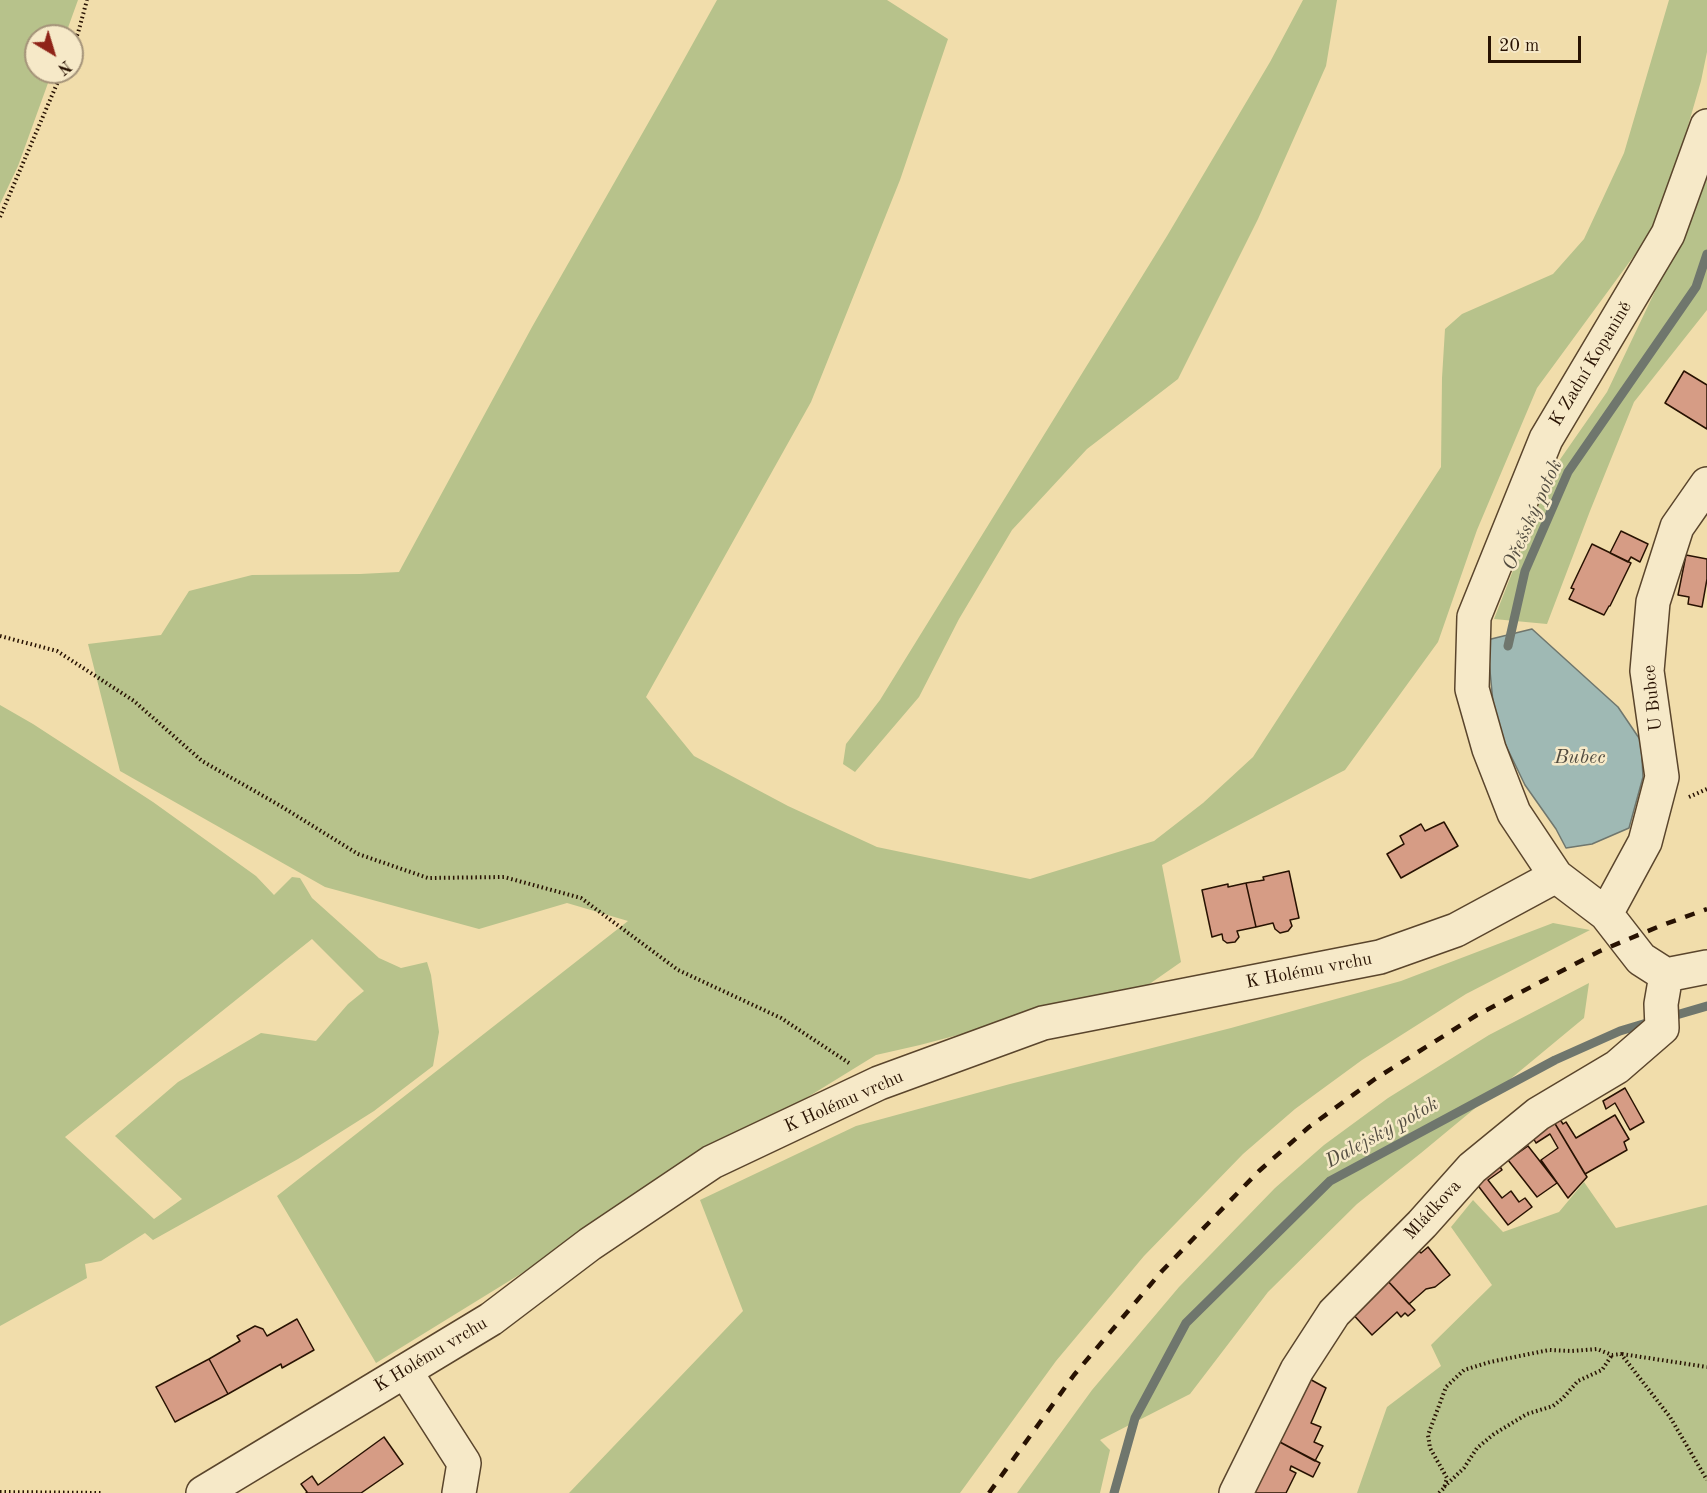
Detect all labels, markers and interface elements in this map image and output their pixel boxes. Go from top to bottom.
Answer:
north arrow [24,24,84,84]
scale bar [1491,24,1584,62]
text: 20 m [1499,37,1539,55]
text: N [54,57,74,77]
street label: K Zadní Kopanině [1545,298,1637,430]
water label: Ořešský potok [1498,456,1568,574]
street label: U Bubce [1639,664,1667,732]
water label: Bubec [1554,746,1606,770]
street label: K Holému vrchu [1244,948,1374,994]
street label: K Holému vrchu [781,1066,907,1138]
water label: Dalejský potok [1321,1092,1443,1174]
street label: Mládkova [1400,1176,1466,1244]
street label: K Holému vrchu [371,1313,491,1397]

